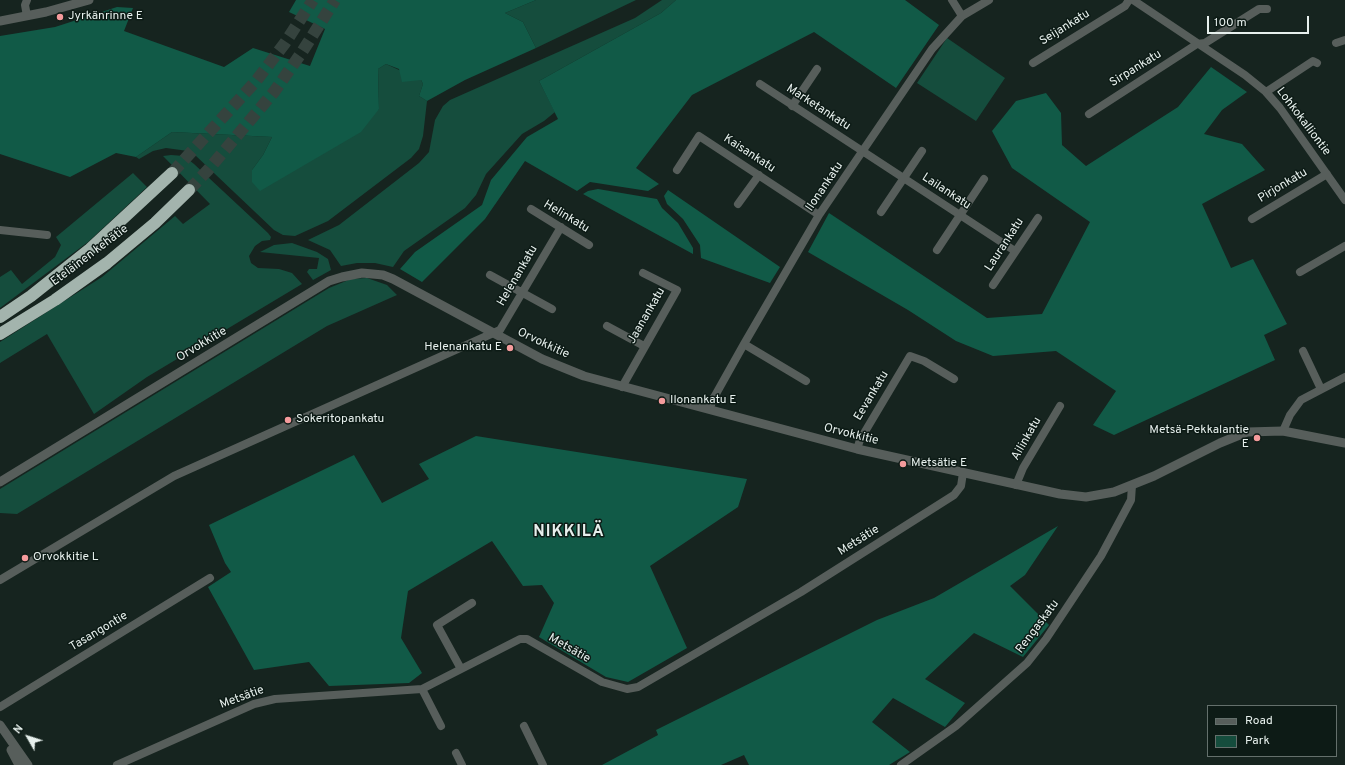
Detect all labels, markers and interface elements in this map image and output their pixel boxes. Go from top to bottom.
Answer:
street label: Seijankatu [1037,7,1093,49]
scale bar [1209,8,1311,34]
place label: Jyrkänrinne E [68,10,143,24]
marker: Jyrkänrinne E [55,12,65,22]
text: 100 m [1214,15,1247,31]
street label: Sirpankatu [1108,47,1164,91]
street label: Marketankatu [783,82,853,134]
street label: Lohkokalliontie [1273,85,1333,159]
street label: Kaisankatu [720,132,778,176]
street label: Ilonankatu [803,160,847,214]
street label: Pirjonkatu [1256,166,1310,206]
street label: Lailankatu [919,171,973,213]
street label: Helinkatu [540,198,592,236]
street label: Laurankatu [982,216,1028,274]
street label: Eteläinen kehätie [49,222,131,290]
street label: Helenankatu [495,243,541,309]
street label: Jaanankatu [625,285,669,347]
street label: Orvokkitie [174,324,230,366]
street label: Orvokkitie [515,326,571,362]
place label: Helenankatu E [424,341,502,355]
marker: Helenankatu E [505,343,515,353]
street label: Eevankatu [852,369,892,423]
place label: Ilonankatu E [670,394,736,408]
marker: Ilonankatu E [657,396,667,406]
place label: Sokeritopankatu [296,413,384,427]
marker: Sokeritopankatu [283,415,293,425]
street label: Ailinkatu [1009,415,1045,463]
street label: Orvokkitie [822,421,880,449]
place label: Metsä-Pekkalantie E [1149,424,1249,452]
marker: Metsä-Pekkalantie E [1252,433,1262,443]
place label: Metsätie E [911,457,967,471]
marker: Metsätie E [898,459,908,469]
district label: NIKKILÄ [533,523,605,543]
street label: Metsätie [836,523,882,559]
place label: Orvokkitie L [33,551,98,565]
marker: Orvokkitie L [20,553,30,563]
street label: Rengaskatu [1013,597,1063,657]
street label: Tasangontie [67,609,131,655]
street label: Metsätie [545,631,593,667]
street label: Metsätie [218,683,266,713]
legend [1207,705,1337,757]
text: Road [1245,713,1273,729]
north arrow [8,717,48,757]
text: N [11,722,27,737]
text: Park [1245,733,1270,749]

